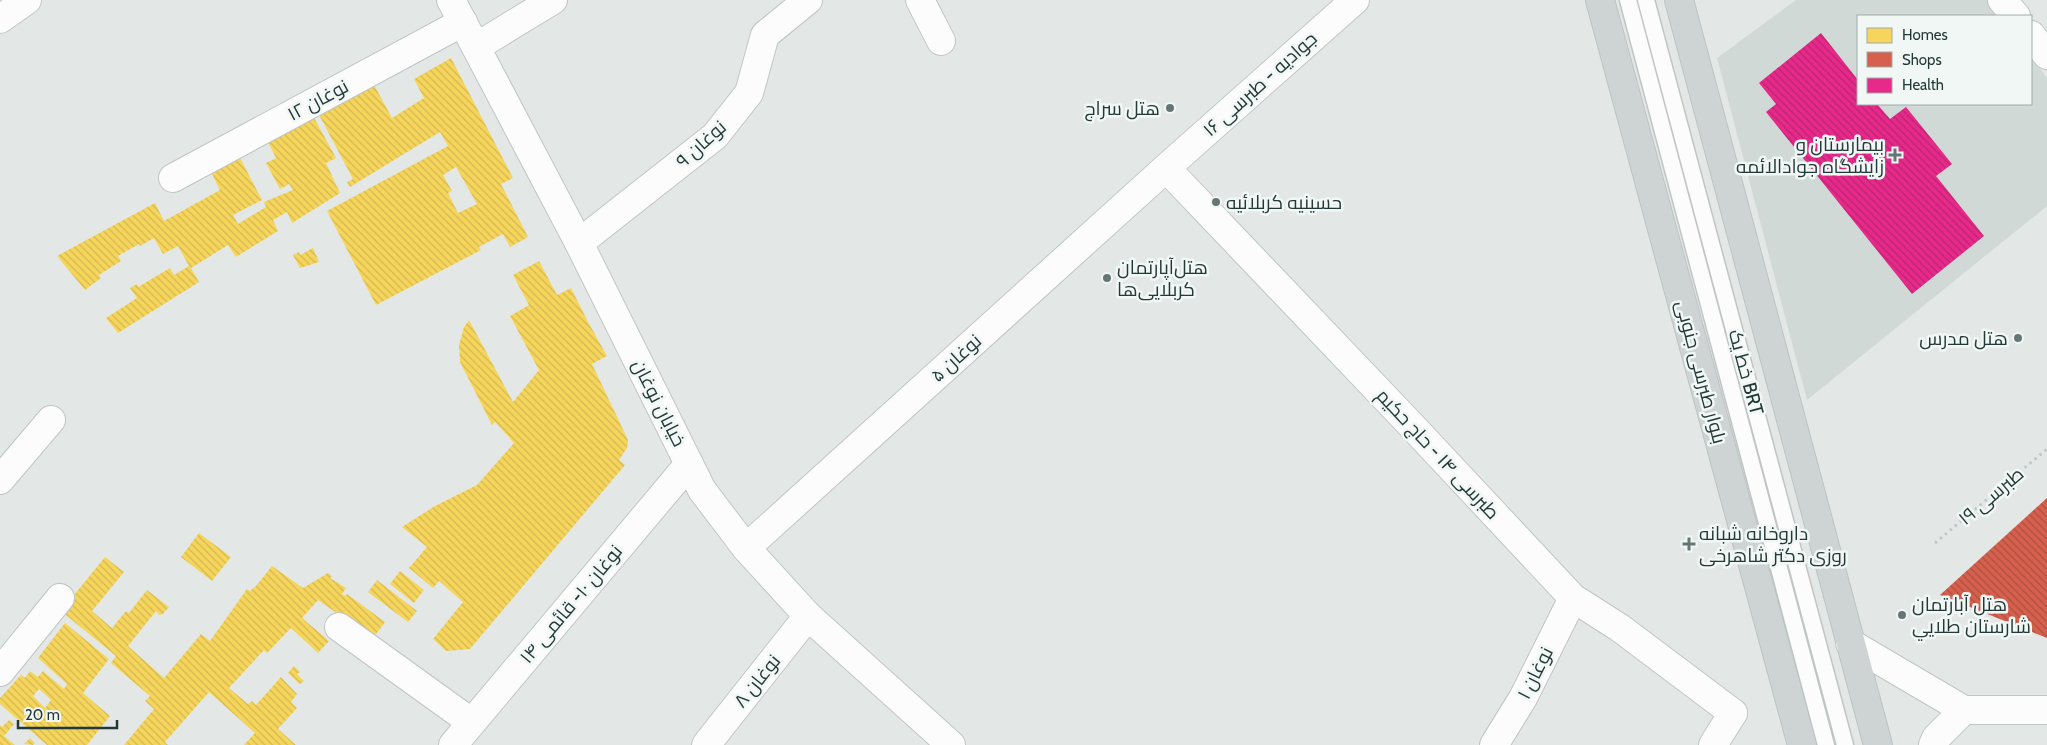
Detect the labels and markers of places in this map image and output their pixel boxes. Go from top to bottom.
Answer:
place label: هتل سراج [1085,97,1160,122]
marker: هتل سراج [1164,102,1176,114]
place label: بیمارستان و زایشگاه جوادالائمه [1736,133,1884,178]
marker: بیمارستان و زایشگاه جوادالائمه [1888,148,1902,162]
place label: حسینیه کربلائیه [1226,191,1342,214]
marker: حسینیه کربلائیه [1210,196,1222,208]
place label: هتل‌آپارتمان کربلایی‌ها [1117,256,1208,301]
marker: هتل‌آپارتمان کربلایی‌ها [1101,272,1113,284]
place label: هتل مدرس [1919,327,2008,350]
marker: هتل مدرس [2012,332,2024,344]
place label: داروخانه شبانه روزی دکتر شاهرخی [1699,522,1847,567]
marker: داروخانه شبانه روزی دکتر شاهرخی [1683,538,1695,550]
place label: هتل آبارتمان شارستان طلايي [1912,593,2031,641]
marker: هتل آبارتمان شارستان طلايي [1896,609,1908,621]

